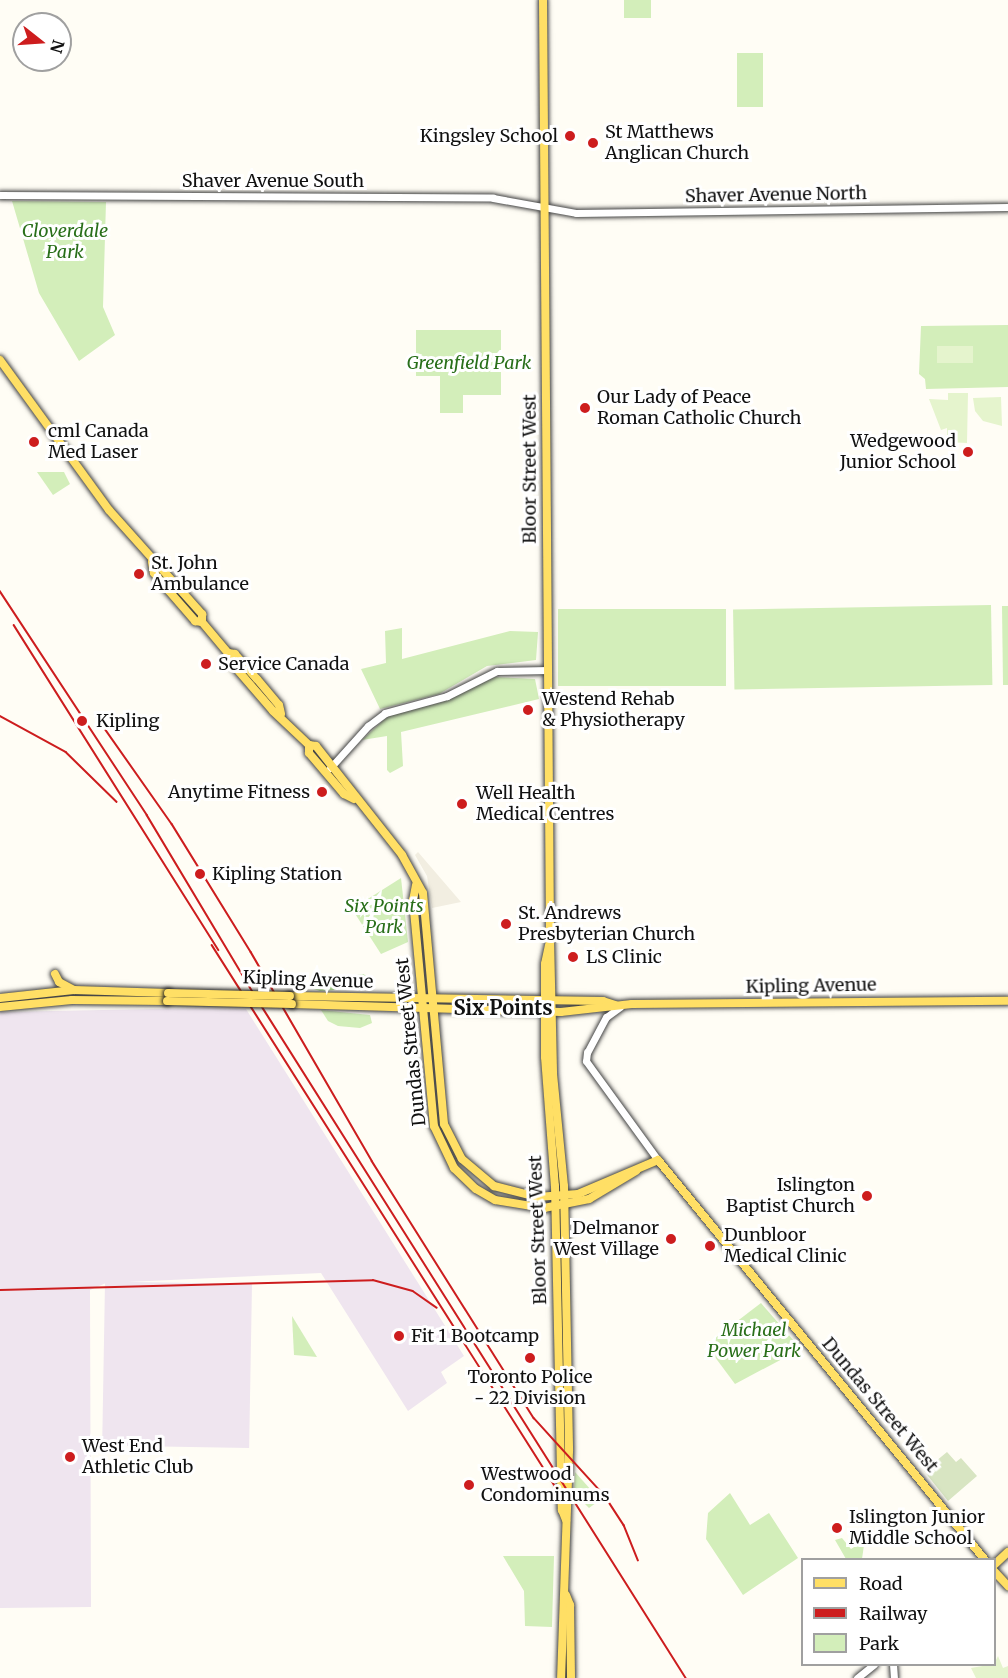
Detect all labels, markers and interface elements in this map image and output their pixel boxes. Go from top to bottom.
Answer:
north arrow [12,12,72,72]
text: N [46,38,69,56]
place label: St Matthews Anglican Church [605,122,749,164]
place label: Kingsley School [420,125,558,147]
marker: Kingsley School [563,129,577,143]
marker: St Matthews Anglican Church [586,136,600,150]
street label: Shaver Avenue South [182,170,364,192]
street label: Shaver Avenue North [685,183,867,207]
park label: Cloverdale Park [22,221,108,264]
park label: Greenfield Park [407,352,531,374]
place label: Our Lady of Peace Roman Catholic Church [597,387,801,430]
street label: Bloor Street West [519,394,541,544]
marker: Our Lady of Peace Roman Catholic Church [578,401,592,415]
place label: cml Canada Med Laser [48,421,149,464]
place label: Wedgewood Junior School [840,431,956,474]
marker: cml Canada Med Laser [25,433,43,451]
marker: Wedgewood Junior School [961,445,975,459]
place label: St. John Ambulance [151,553,249,596]
marker: St. John Ambulance [132,567,146,581]
place label: Service Canada [218,653,349,675]
marker: Service Canada [199,657,213,671]
place label: Westend Rehab & Physiotherapy [542,689,685,732]
marker: Westend Rehab & Physiotherapy [519,701,537,719]
place label: Kipling [96,710,159,732]
marker: Kipling [73,712,91,730]
place label: Anytime Fitness [168,781,310,803]
place label: Well Health Medical Centres [476,783,614,826]
marker: Anytime Fitness [315,785,329,799]
marker: Well Health Medical Centres [453,795,471,813]
place label: Kipling Station [212,863,342,885]
marker: Kipling Station [193,867,207,881]
park label: Six Points Park [345,896,423,938]
place label: St. Andrews Presbyterian Church [518,903,695,946]
marker: St. Andrews Presbyterian Church [499,917,513,931]
place label: LS Clinic [586,946,662,968]
marker: LS Clinic [564,948,582,966]
street label: Dundas Street West [391,957,431,1127]
street label: Kipling Avenue [242,967,374,993]
street label: Kipling Avenue [745,974,877,998]
district label: Six Points [453,995,553,1019]
street label: Bloor Street West [525,1155,551,1305]
place label: Islington Baptist Church [726,1175,855,1218]
marker: Islington Baptist Church [860,1189,874,1203]
place label: Delmanor West Village [554,1218,659,1260]
place label: Dunbloor Medical Clinic [724,1225,847,1268]
marker: Delmanor West Village [664,1232,678,1246]
marker: Dunbloor Medical Clinic [701,1237,719,1255]
park label: Michael Power Park [707,1320,801,1362]
place label: Fit 1 Bootcamp [411,1325,539,1347]
marker: Fit 1 Bootcamp [392,1329,406,1343]
street label: Dundas Street West [817,1333,943,1477]
marker: Toronto Police - 22 Division [523,1351,537,1365]
place label: Toronto Police - 22 Division [468,1367,592,1410]
place label: West End Athletic Club [82,1436,193,1478]
marker: West End Athletic Club [63,1450,77,1464]
place label: Westwood Condominums [481,1464,610,1506]
marker: Westwood Condominums [462,1478,476,1492]
place label: Islington Junior Middle School [849,1507,985,1550]
marker: Islington Junior Middle School [830,1521,844,1535]
legend [801,1558,996,1666]
text: Road [859,1572,903,1595]
text: Railway [859,1602,927,1625]
text: Park [859,1632,899,1655]

